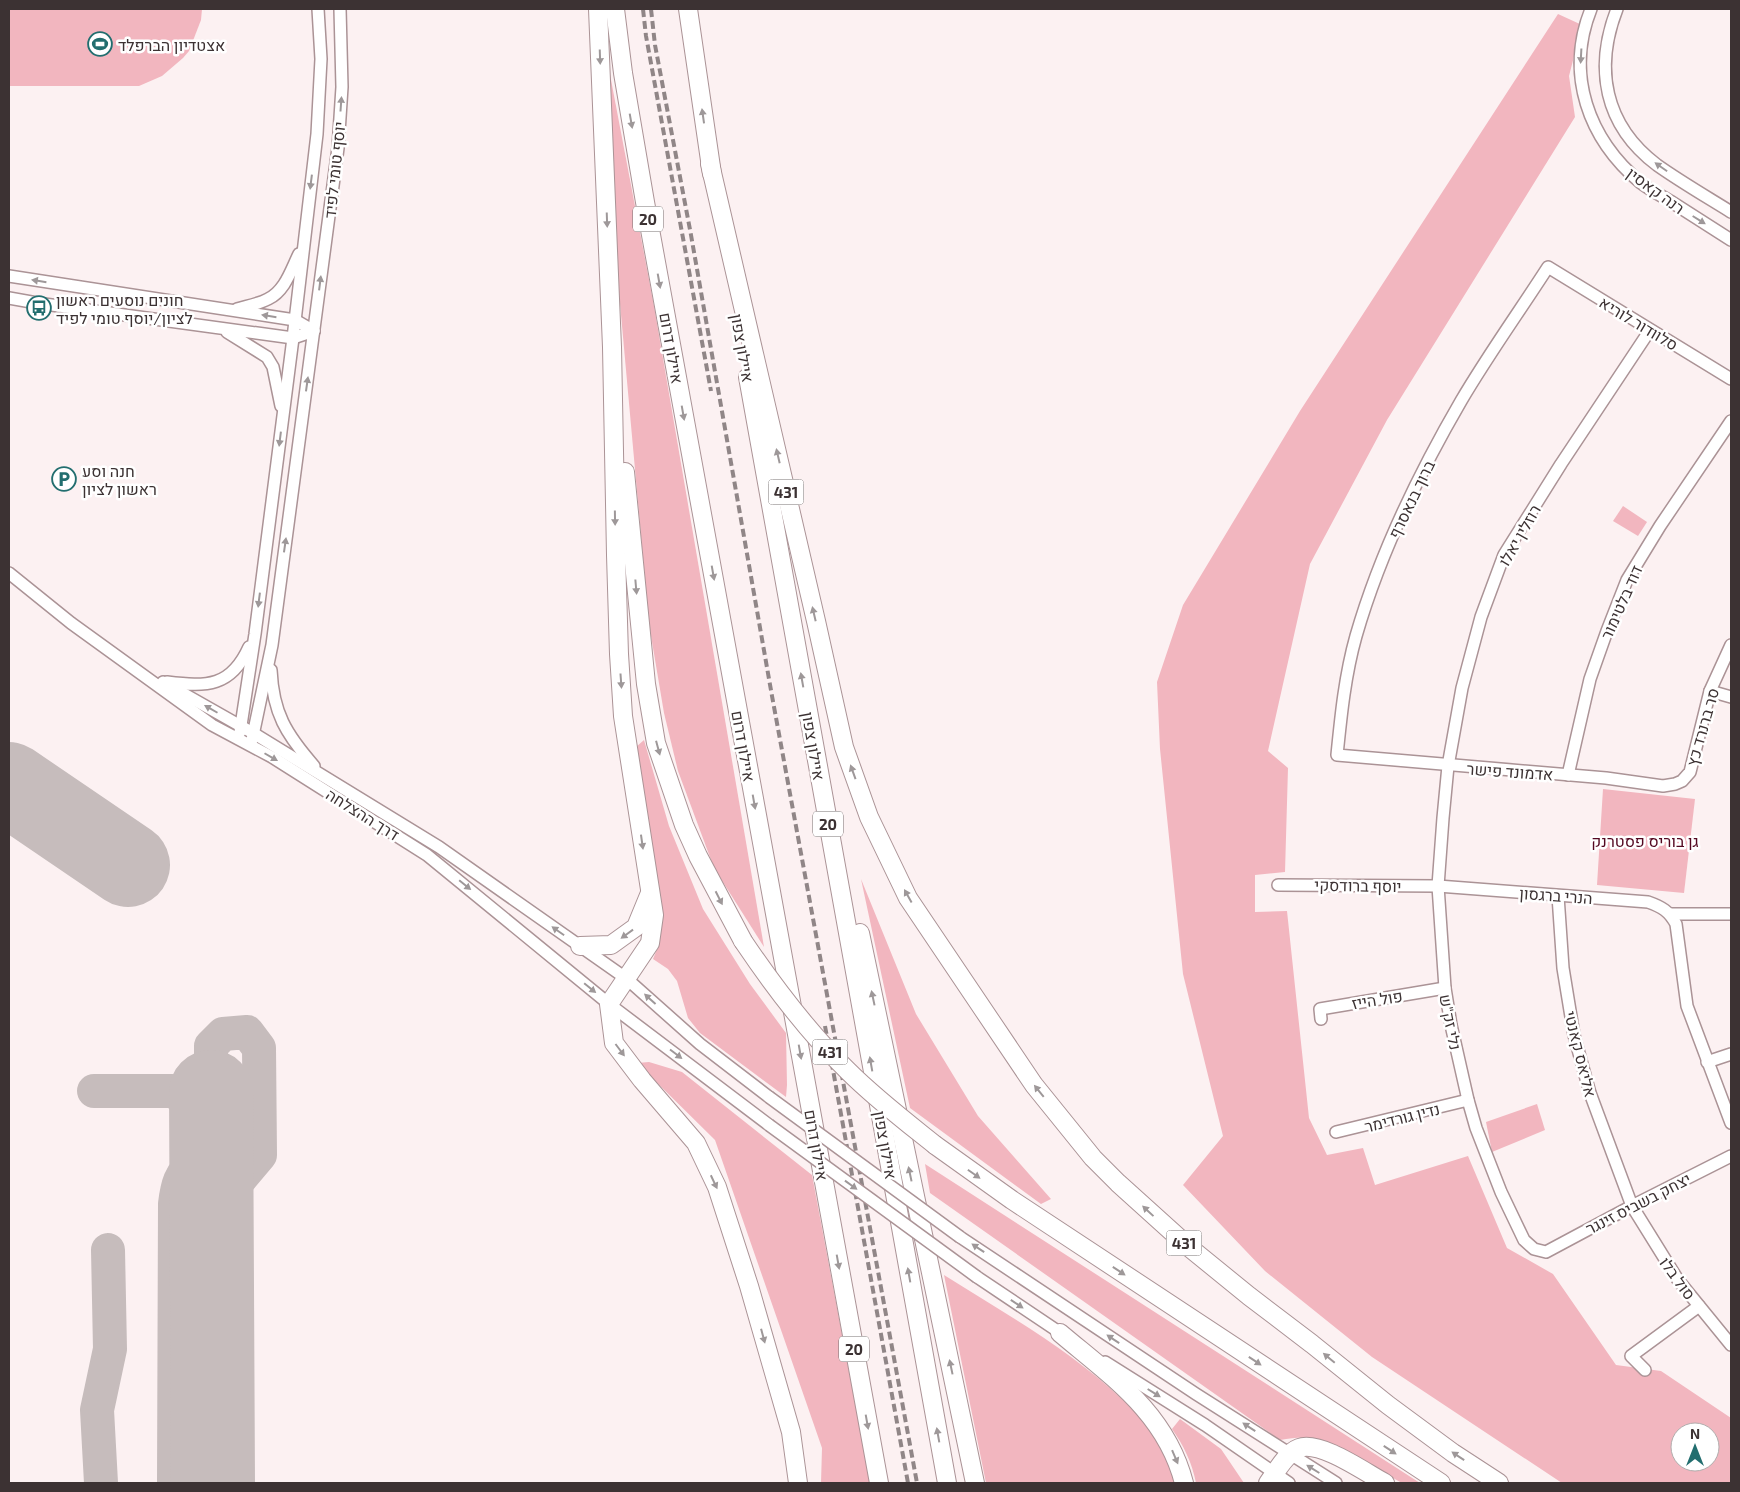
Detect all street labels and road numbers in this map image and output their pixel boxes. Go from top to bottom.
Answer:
street label: יוסף טומי לפיד [319,121,349,219]
street label: רנה קאסין [1624,163,1688,217]
road number: 20 [633,206,663,232]
street label: סלוודור לוריא [1596,292,1682,354]
street label: איילון דרום [656,311,688,385]
street label: איילון צפון [728,312,758,384]
street label: ברוך בנאסרף [1384,456,1438,541]
road number: 431 [768,480,804,504]
street label: רוזלין יאלו [1494,501,1544,569]
street label: דוד בלטימור [1596,562,1646,642]
street label: סר ברנרד כץ [1682,686,1722,768]
street label: איילון דרום [728,709,760,783]
street label: איילון צפון [799,710,829,782]
street label: אדמונד פישר [1466,759,1554,783]
street label: דרך ההצלחה [323,784,403,844]
road number: 20 [813,812,843,836]
street label: יוסף ברודסקי [1314,875,1402,895]
street label: הנרי ברגסון [1519,883,1593,907]
street label: פול הייז [1350,986,1404,1012]
street label: נלי זק"ש [1436,993,1466,1051]
street label: אליאס קאנטי [1561,1009,1601,1099]
road number: 431 [812,1040,848,1064]
street label: נדין גורדימר [1362,1098,1442,1136]
street label: איילון דרום [801,1108,833,1182]
street label: איילון צפון [871,1109,901,1181]
street label: יצחק בשביס זינגר [1582,1168,1694,1238]
road number: 431 [1166,1230,1202,1256]
street label: סול בלו [1656,1253,1700,1303]
road number: 20 [839,1336,869,1362]

